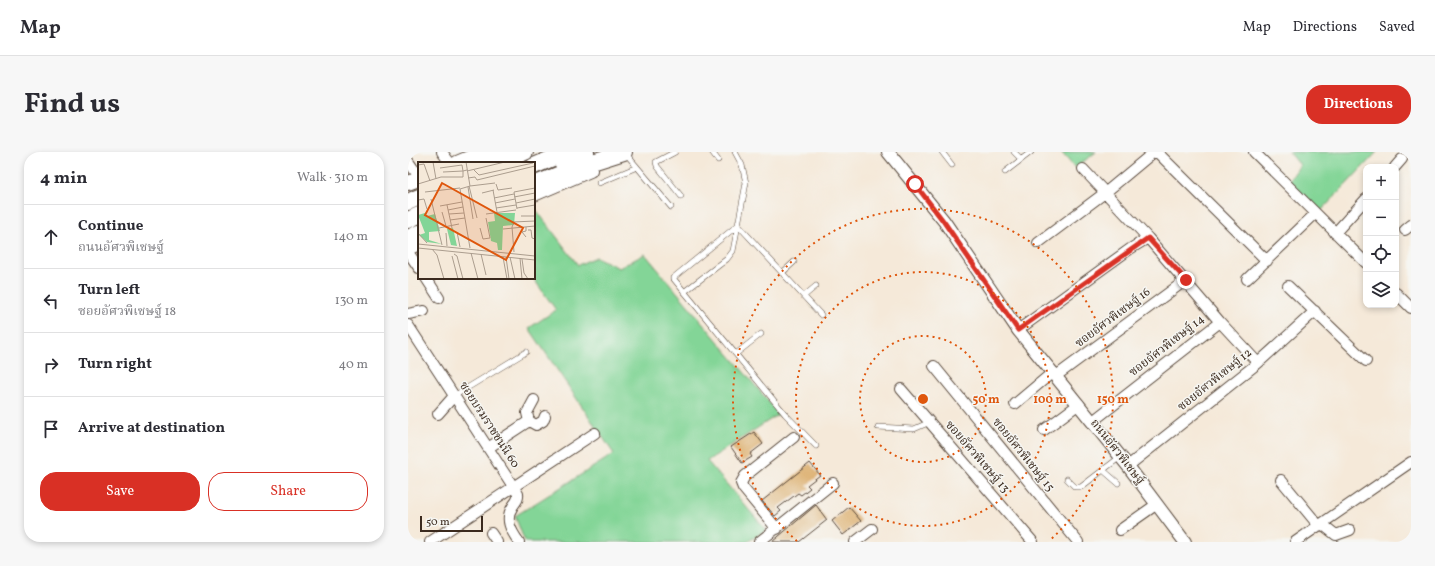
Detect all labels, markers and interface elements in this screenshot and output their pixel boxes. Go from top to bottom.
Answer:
text: Map [20,15,61,41]
text: Map [1243,18,1271,37]
text: Directions [1293,18,1357,37]
text: Saved [1379,18,1415,37]
text: Find us [24,85,120,124]
button: Directions [1306,85,1411,124]
inset map [418,162,535,279]
map controls [1363,164,1399,308]
button: + [1363,164,1399,200]
text: 4 min [40,167,87,190]
text: Walk · 310 m [297,169,368,187]
route start [906,175,924,193]
button: − [1363,200,1399,236]
text: Continue [78,216,143,237]
icon: ahead [40,226,62,248]
text: 140 m [334,228,368,246]
button: locate [1363,236,1399,272]
text: ถนนอัศวพิเชษฐ์ [78,239,164,257]
route end [1177,271,1195,289]
button: layers [1363,272,1399,308]
text: Turn left [78,280,140,301]
street label: ซอยอัศวพิเชษฐ์ 16 [1072,284,1154,352]
icon: left [40,290,62,312]
text: 130 m [335,292,368,310]
text: ซอยอัศวพิเชษฐ์ 18 [78,303,176,321]
street label: ซอยอัศวพิเชษฐ์ 14 [1126,312,1208,380]
street label: ซอยอัศวพิเชษฐ์ 12 [1175,345,1255,415]
icon: right [40,354,62,376]
text: Turn right [78,354,152,375]
text: 40 m [339,356,368,374]
street label: ซอยบรมราชชนนี 60 [455,379,523,471]
centre of rings [916,392,930,406]
text: 50 m [972,392,1000,408]
text: 100 m [1033,392,1067,408]
text: 150 m [1097,392,1129,408]
street label: ซอยอัศวพิเชษฐ์ 15 [988,415,1058,495]
street label: ถนนอัศวพิเชษฐ์ [1086,416,1148,488]
icon: arrive [40,418,62,440]
text: Arrive at destination [78,418,225,439]
street label: ซอยอัศวพิเชษฐ์ 13 [941,418,1013,496]
button: Save [40,472,200,511]
button: Share [208,472,368,511]
scale bar [420,514,483,533]
text: 50 m [426,515,450,530]

